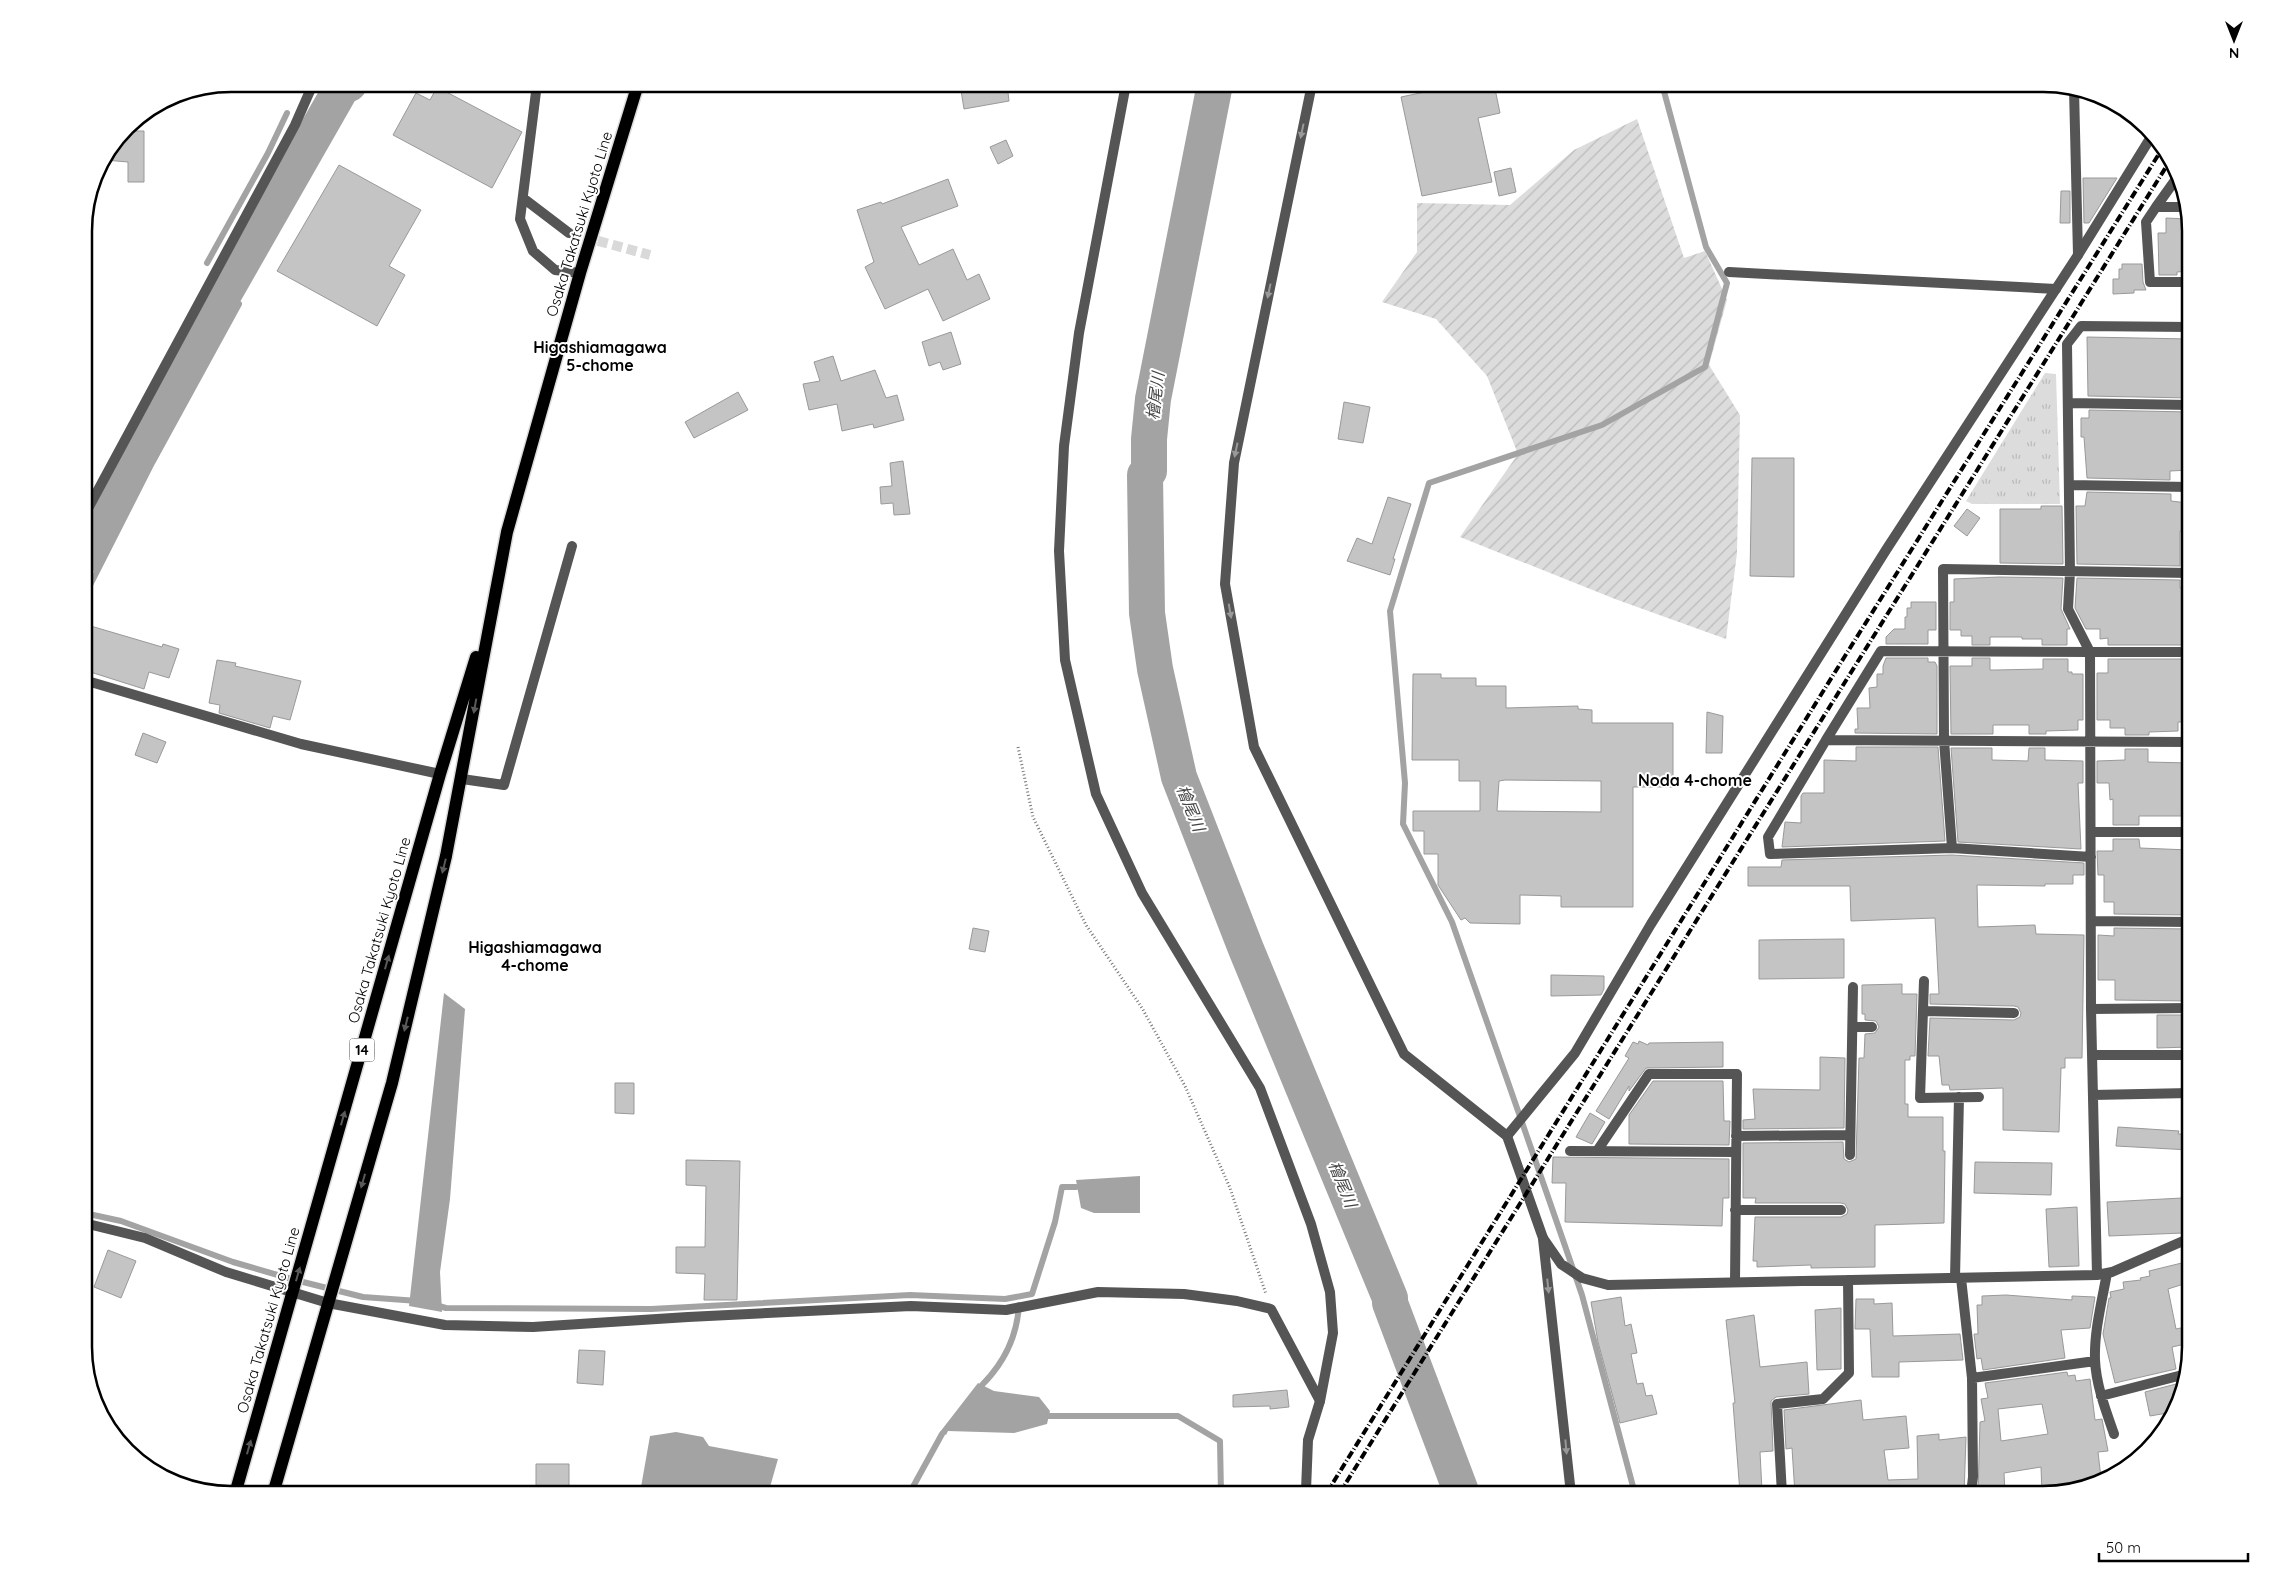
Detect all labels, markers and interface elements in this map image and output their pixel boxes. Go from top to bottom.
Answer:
north arrow [2209,15,2259,65]
text: N [2229,44,2239,62]
one-way arrow [1298,124,1306,139]
street label: Osaka Takatsuki Kyoto Line [542,129,616,319]
one-way arrow [1265,283,1273,298]
district label: Higashiamagawa 5-chome [533,337,667,375]
water label: 檜尾川 [1142,369,1168,421]
one-way arrow [1232,442,1240,457]
one-way arrow [1226,604,1234,620]
one-way arrow [470,699,478,715]
district label: Noda 4-chome [1638,770,1752,790]
water label: 檜尾川 [1173,782,1210,836]
street label: Osaka Takatsuki Kyoto Line [343,835,415,1025]
one-way arrow [440,858,448,873]
district label: Higashiamagawa 4-chome [468,937,602,975]
one-way arrow [383,954,391,969]
one-way arrow [402,1016,410,1031]
road number: 14 [350,1038,374,1062]
one-way arrow [339,1111,347,1126]
water label: 檜尾川 [1325,1158,1362,1212]
one-way arrow [359,1173,367,1188]
street label: Osaka Takatsuki Kyoto Line [232,1225,304,1415]
one-way arrow [295,1267,303,1282]
one-way arrow [1544,1278,1552,1294]
one-way arrow [245,1440,253,1455]
one-way arrow [1562,1440,1570,1456]
scale bar [2099,1530,2248,1562]
text: 50 m [2106,1538,2141,1557]

